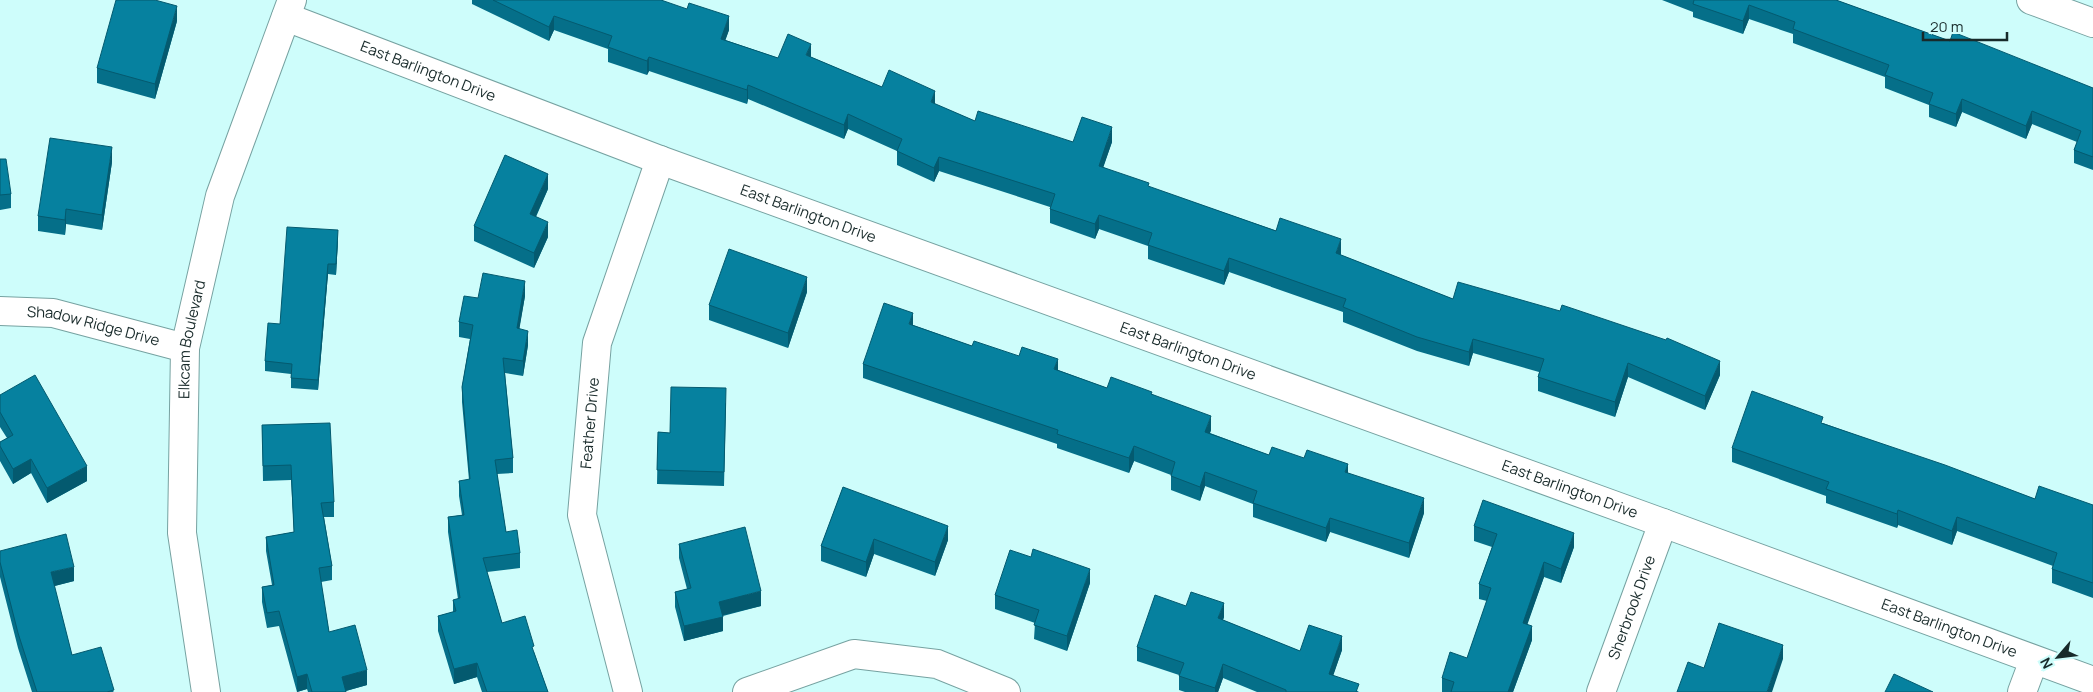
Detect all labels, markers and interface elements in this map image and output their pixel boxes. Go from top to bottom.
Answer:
scale bar [1923,10,2007,42]
text: 20 m [1930,16,1963,37]
street label: East Barlington Drive [358,35,499,106]
street label: East Barlington Drive [737,179,879,247]
street label: Elkcam Boulevard [173,278,210,399]
street label: Shadow Ridge Drive [27,301,162,351]
street label: East Barlington Drive [1117,316,1259,385]
street label: Feather Drive [575,376,604,470]
street label: East Barlington Drive [1499,455,1641,523]
street label: Sherbrook Drive [1603,552,1660,663]
street label: East Barlington Drive [1879,593,2020,662]
north arrow [2033,632,2083,682]
text: N [2035,654,2057,672]

